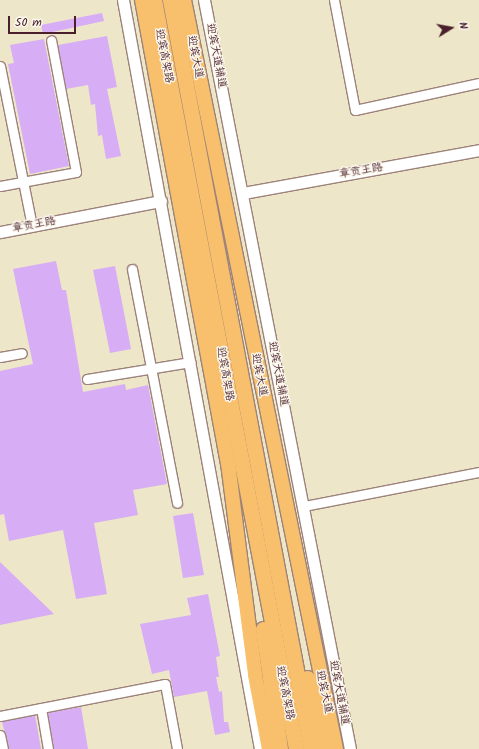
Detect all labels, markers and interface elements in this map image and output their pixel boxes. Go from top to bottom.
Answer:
scale bar [10,8,78,34]
north arrow [431,8,471,48]
text: 50 m [15,13,42,32]
text: N [453,21,472,31]
street label: 迎宾大道辅道 [203,22,229,90]
street label: 迎宾高架路 [152,28,176,84]
street label: 迎宾大道 [184,34,206,80]
street label: 章贡王路 [338,161,384,181]
street label: 章贡王路 [11,214,57,236]
street label: 迎宾大道辅道 [265,340,291,408]
street label: 迎宾高架路 [214,346,236,402]
street label: 迎宾大道 [248,352,270,398]
street label: 迎宾大道辅道 [326,659,352,727]
street label: 迎宾高架路 [273,665,297,721]
street label: 迎宾大道 [313,669,335,715]

